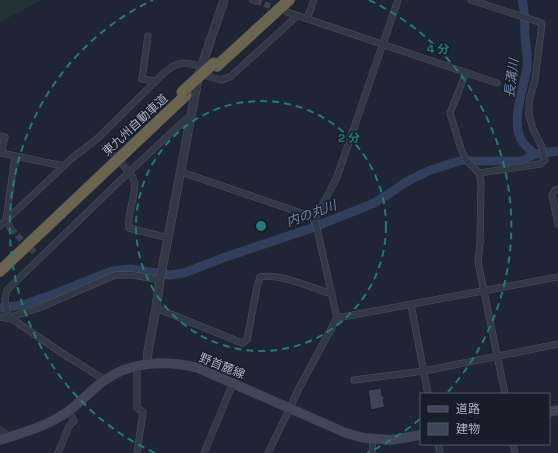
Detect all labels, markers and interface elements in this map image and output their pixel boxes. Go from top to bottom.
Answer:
text: 4 分 [427,41,449,57]
water label: 長溝川 [501,56,523,98]
street label: 東九州自動車道 [99,90,171,160]
text: 2 分 [338,130,360,146]
water label: 内の丸川 [284,196,340,230]
centre of rings [254,219,268,233]
street label: 野首麓線 [197,350,247,382]
legend [420,393,550,445]
text: 道路 [456,401,480,417]
text: 建物 [456,421,480,437]

